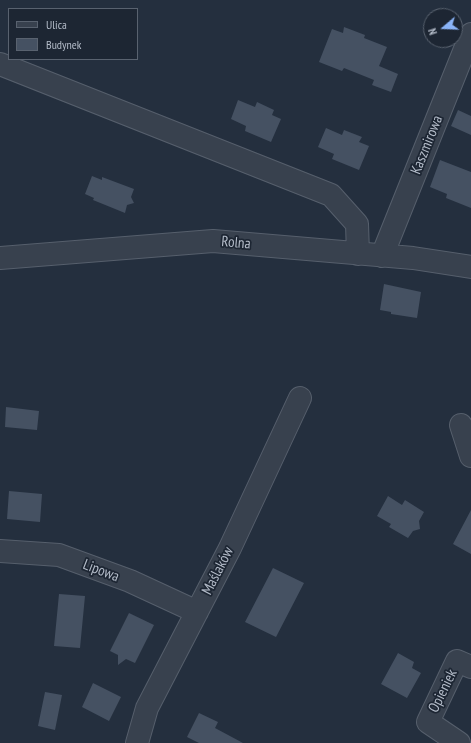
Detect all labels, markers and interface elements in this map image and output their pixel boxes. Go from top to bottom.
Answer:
legend [8,8,138,60]
north arrow [423,8,463,48]
text: Ulica [46,17,67,32]
text: N [425,26,440,37]
text: Budynek [46,37,81,52]
street label: Kaszmirowa [407,113,447,177]
street label: Rolna [221,233,251,253]
street label: Maślaków [198,544,238,598]
street label: Lipowa [80,556,122,586]
street label: Opieniek [425,666,461,716]

